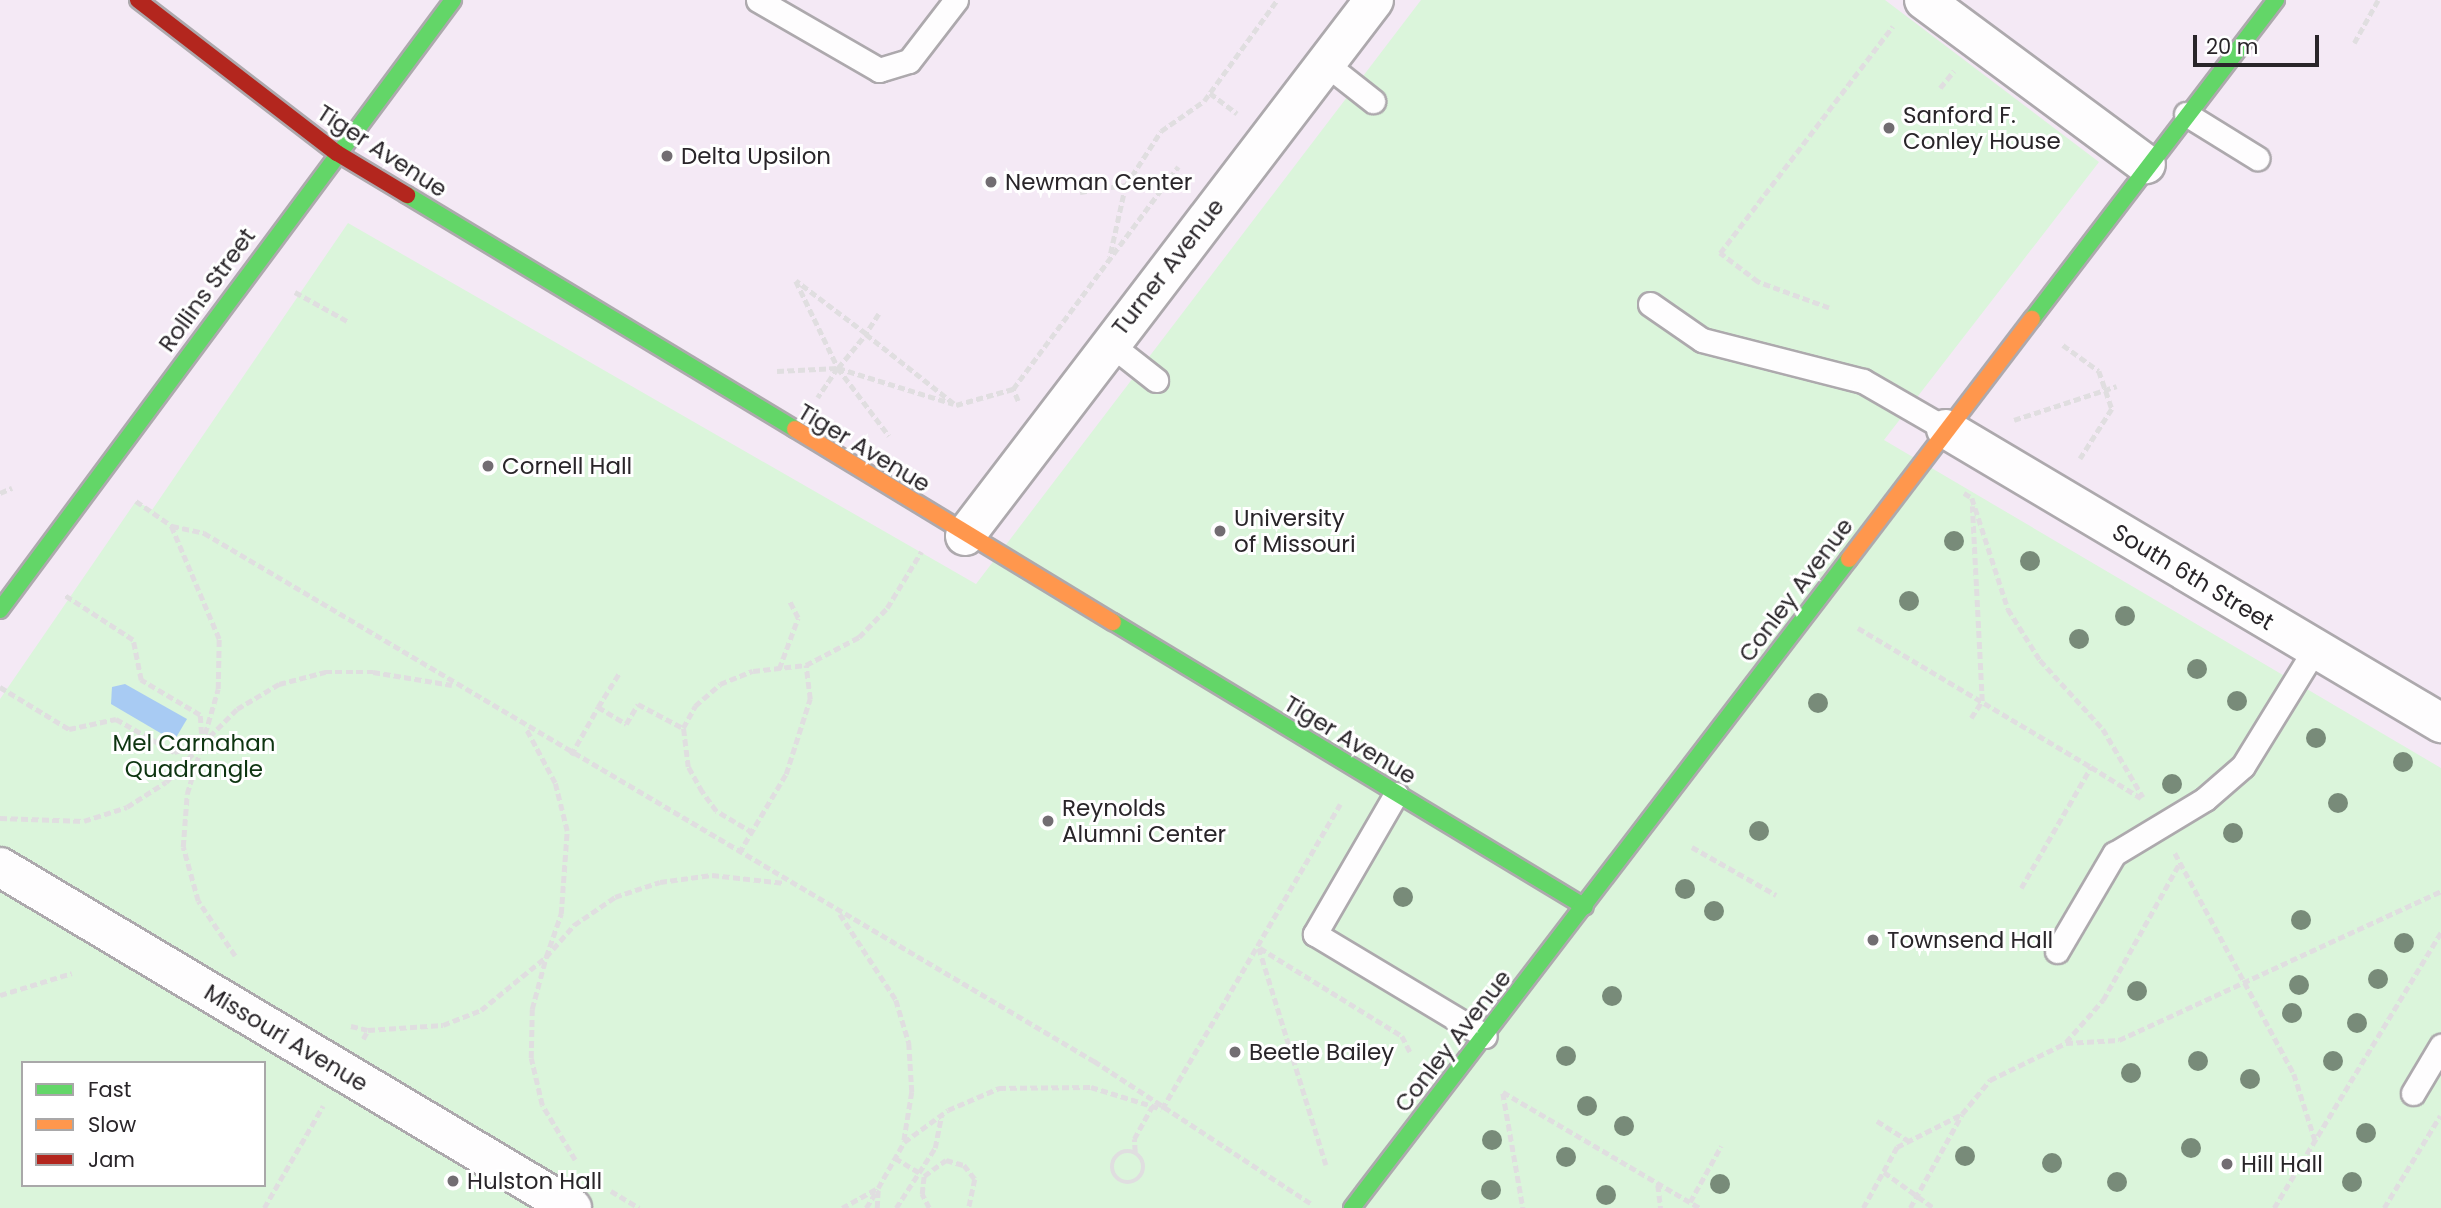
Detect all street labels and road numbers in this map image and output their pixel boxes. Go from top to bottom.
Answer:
street label: Tiger Avenue [312,99,452,203]
street label: Turner Avenue [1106,193,1230,341]
street label: Rollins Street [153,223,261,357]
street label: Tiger Avenue [793,398,935,498]
street label: Conley Avenue [1733,513,1859,667]
street label: South 6th Street [2107,518,2279,636]
street label: Tiger Avenue [1279,690,1421,790]
street label: Conley Avenue [1389,965,1517,1117]
street label: Missouri Avenue [199,978,373,1098]

